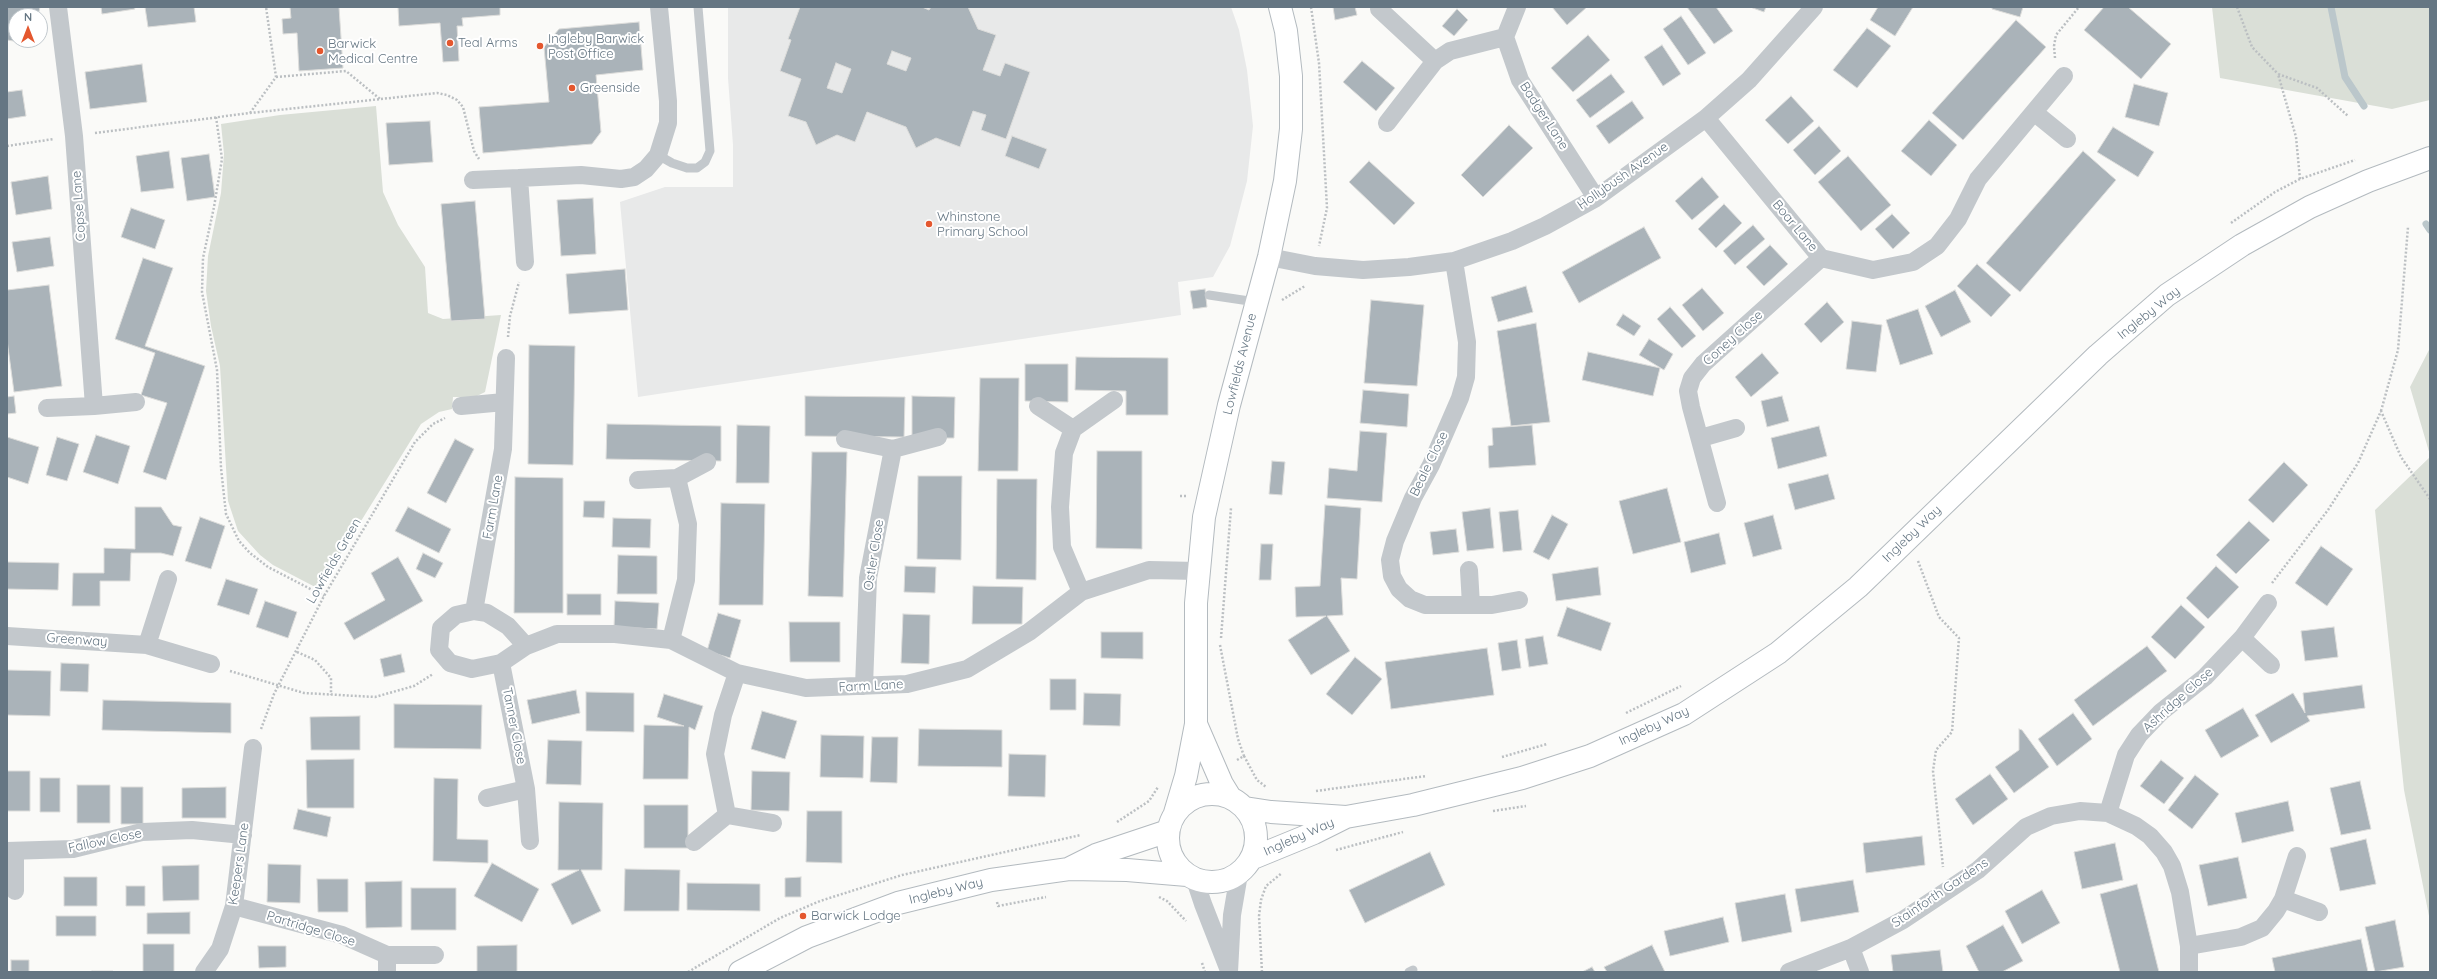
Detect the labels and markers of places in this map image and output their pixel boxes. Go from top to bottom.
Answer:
place label: Ingleby Barwick Post Office [548,31,644,62]
place label: Teal Arms [458,35,517,51]
place label: Barwick Medical Centre [328,36,418,67]
marker: Teal Arms [445,38,455,48]
marker: Ingleby Barwick Post Office [535,41,545,51]
marker: Barwick Medical Centre [315,46,325,56]
place label: Greenside [580,80,640,96]
marker: Greenside [567,83,577,93]
place label: Whinstone Primary School [937,209,1028,240]
marker: Whinstone Primary School [924,219,934,229]
place label: Barwick Lodge [811,908,901,924]
marker: Barwick Lodge [798,911,808,921]

